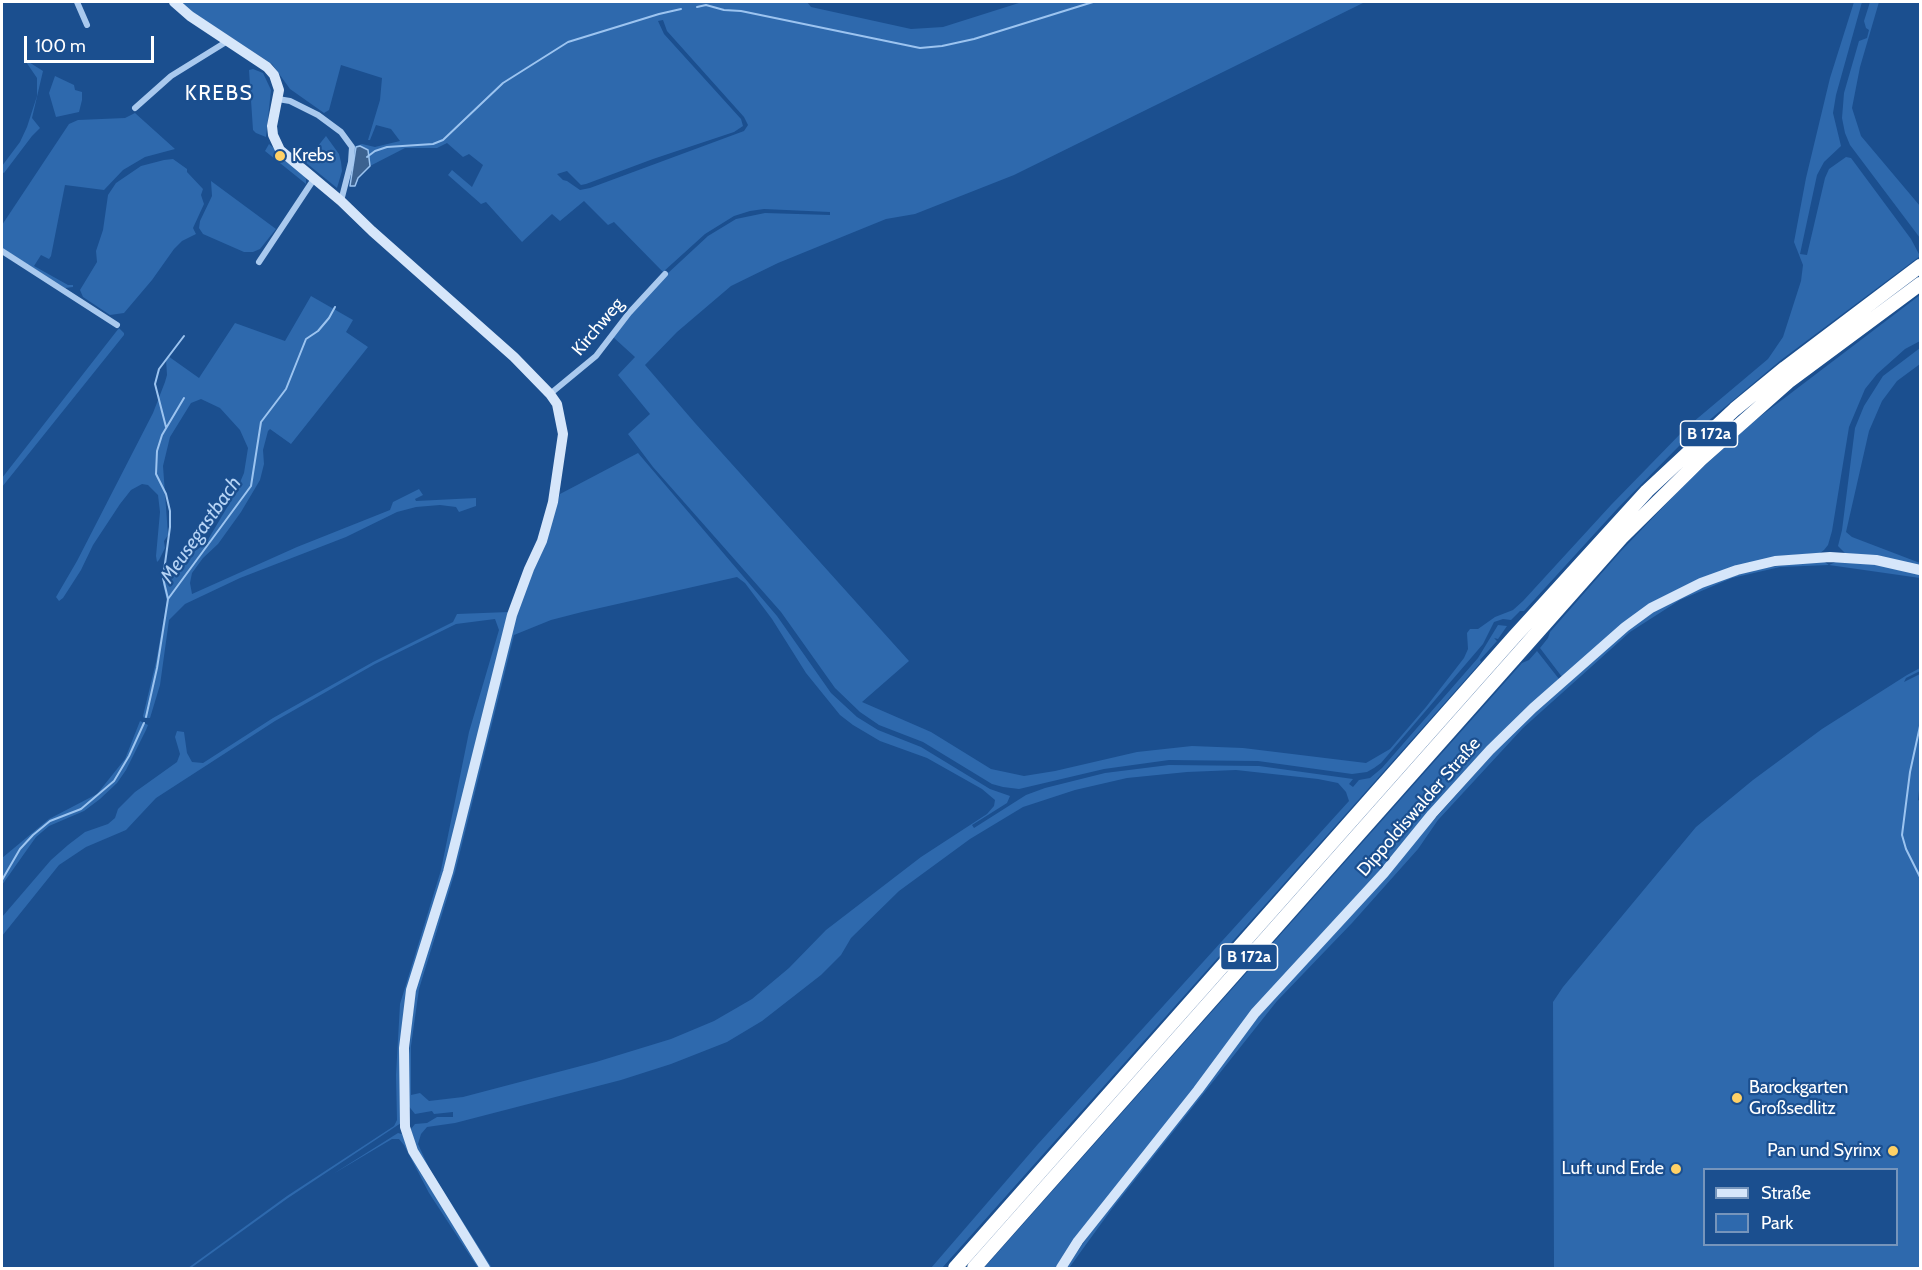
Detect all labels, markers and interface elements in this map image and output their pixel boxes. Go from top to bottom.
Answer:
scale bar [27,24,158,62]
text: 100 m [35,35,86,57]
district label: KREBS [185,81,253,107]
place label: Krebs [292,145,334,167]
marker: Krebs [273,149,287,163]
street label: Kirchweg [568,294,628,360]
road number: B 172a [1680,421,1738,447]
water label: Meusegastbach [156,472,246,588]
street label: Dippoldiswalder Straße [1353,733,1485,881]
road number: B 172a [1220,944,1278,970]
place label: Barockgarten Großsedlitz [1749,1077,1848,1120]
marker: Barockgarten Großsedlitz [1730,1091,1744,1105]
place label: Pan und Syrinx [1767,1140,1881,1162]
marker: Pan und Syrinx [1886,1144,1900,1158]
place label: Luft und Erde [1562,1158,1664,1180]
marker: Luft und Erde [1669,1162,1683,1176]
legend [1703,1168,1898,1246]
text: Straße [1761,1182,1811,1204]
text: Park [1761,1212,1793,1234]

